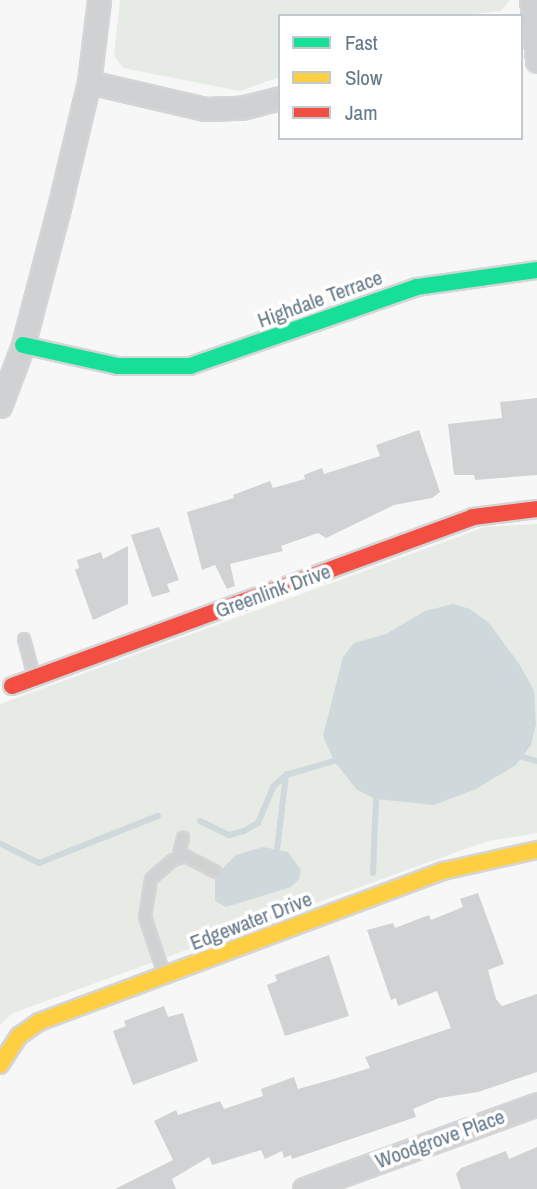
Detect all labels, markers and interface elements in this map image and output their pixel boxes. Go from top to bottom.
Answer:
legend [278,14,523,140]
text: Fast [345,28,378,57]
text: Slow [345,63,382,92]
text: Jam [345,98,378,127]
street label: Highdale Terrace [254,265,386,333]
street label: Greenlink Drive [212,559,334,623]
street label: Edgewater Drive [187,886,315,956]
street label: Woodgrove Place [372,1104,508,1174]

